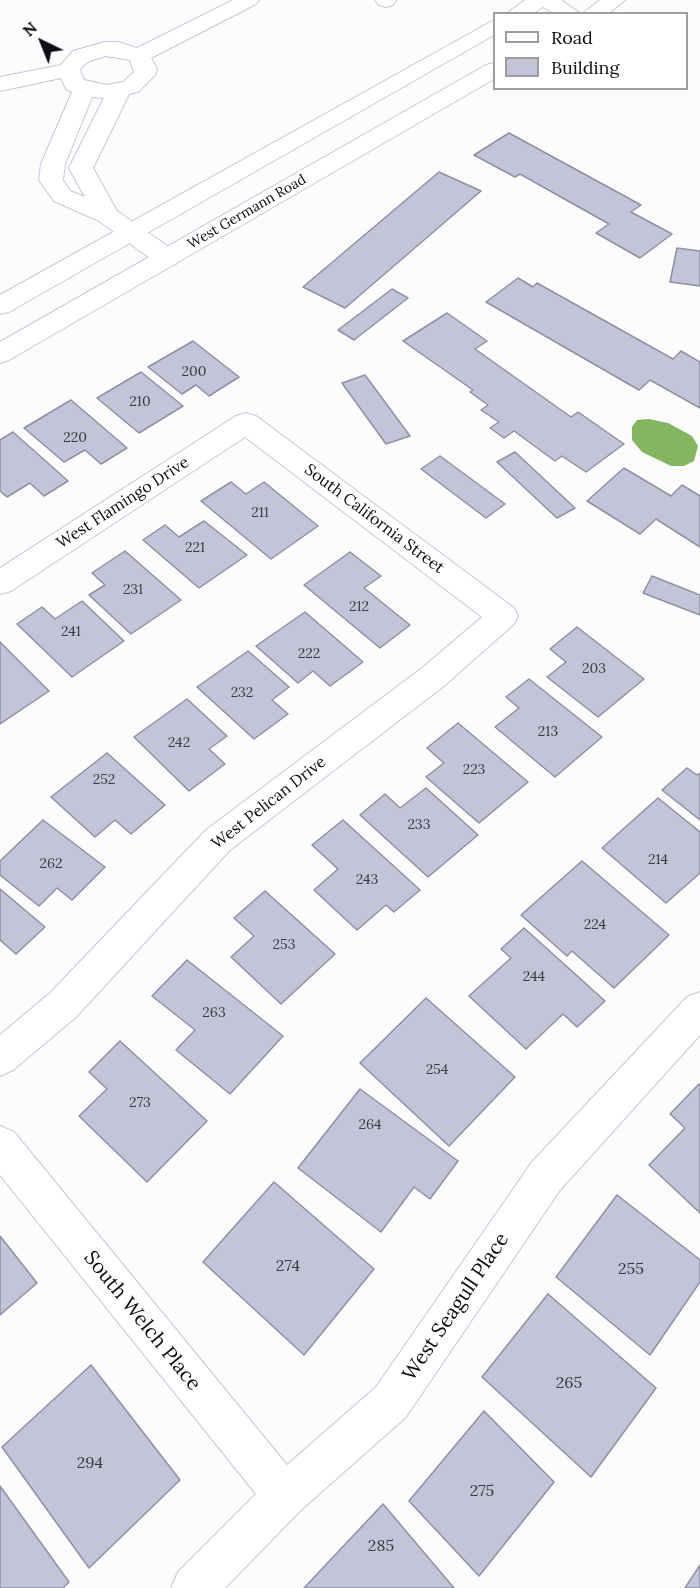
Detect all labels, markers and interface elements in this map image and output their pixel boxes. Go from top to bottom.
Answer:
north arrow [12,12,72,72]
legend [493,12,688,90]
text: N [18,17,41,40]
text: Road [551,26,593,49]
text: Building [551,56,619,79]
street label: West Germann Road [185,171,309,253]
house number: 200 [182,364,206,380]
house number: 210 [129,394,151,410]
house number: 220 [63,430,87,446]
street label: West Flamingo Drive [53,453,193,553]
street label: South California Street [300,460,448,578]
house number: 211 [251,505,269,521]
house number: 221 [185,540,205,556]
house number: 231 [123,582,143,598]
house number: 212 [349,599,369,615]
house number: 241 [61,624,81,640]
house number: 222 [298,646,320,662]
house number: 203 [582,661,606,677]
house number: 232 [231,685,253,701]
house number: 213 [538,724,558,740]
house number: 242 [168,735,190,751]
street label: West Pelican Drive [208,752,330,854]
house number: 223 [463,762,485,778]
house number: 252 [93,772,115,788]
house number: 233 [408,817,430,833]
house number: 214 [648,852,668,868]
house number: 262 [39,856,63,872]
house number: 243 [356,872,378,888]
house number: 224 [584,917,606,933]
house number: 253 [273,937,295,953]
house number: 244 [523,969,545,985]
house number: 263 [202,1005,226,1021]
house number: 254 [426,1062,448,1078]
house number: 273 [129,1095,151,1111]
house number: 264 [358,1117,382,1133]
street label: West Seagull Place [398,1229,514,1385]
street label: South Welch Place [78,1246,206,1396]
house number: 274 [276,1256,300,1276]
house number: 255 [618,1259,644,1279]
house number: 265 [556,1373,582,1393]
house number: 294 [77,1453,103,1473]
house number: 275 [470,1481,494,1501]
house number: 285 [368,1536,394,1556]

